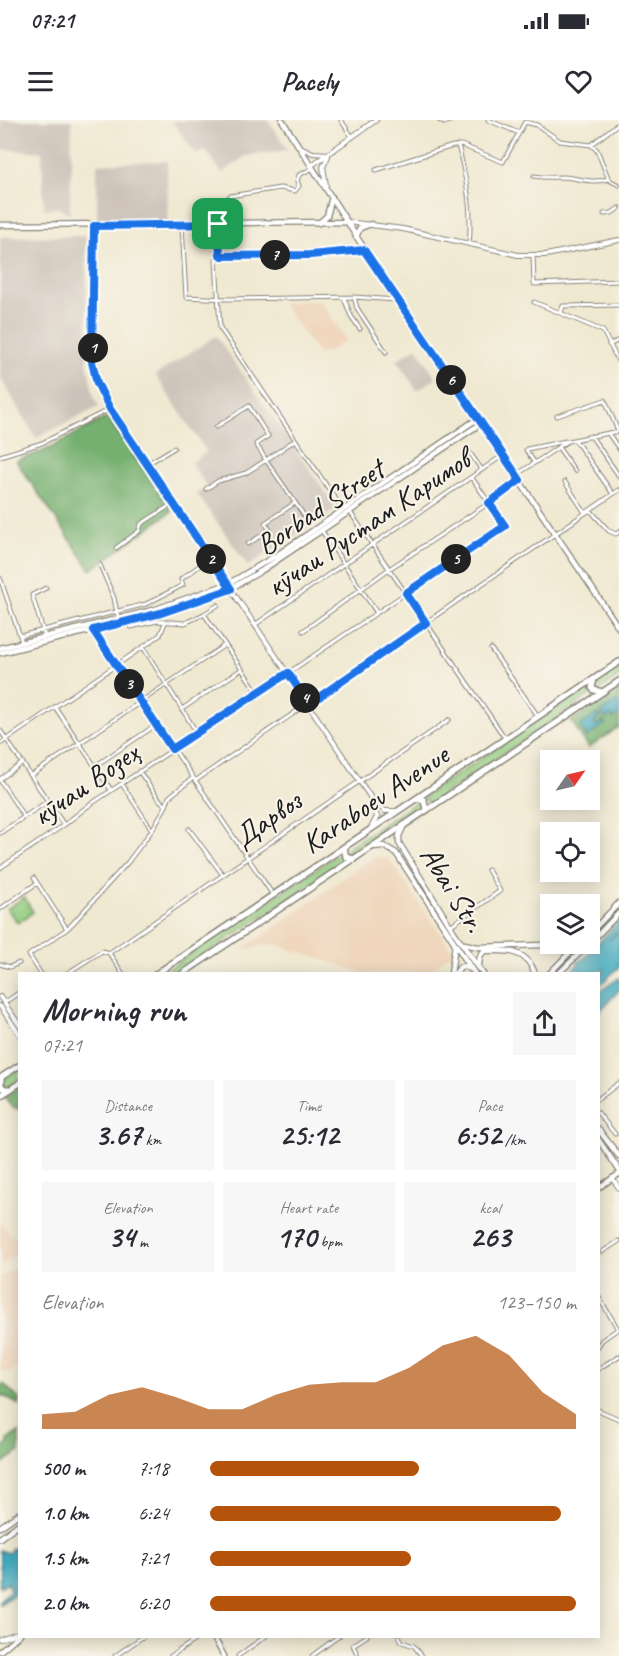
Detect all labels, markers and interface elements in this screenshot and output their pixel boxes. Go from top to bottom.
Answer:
text: 07:21 [30,7,74,35]
text: Pacely [281,64,338,98]
icon: menu [24,65,57,98]
icon: heart [562,65,595,98]
pin [192,198,243,249]
icon: arrive [201,207,234,240]
pin: 7 [260,240,290,270]
text: 7 [271,245,279,265]
pin: 1 [78,333,108,363]
text: 1 [89,338,97,358]
pin: 6 [436,365,466,395]
text: 6 [447,370,455,390]
street label: кӯчаи Рустам Каримов [259,437,483,605]
street label: Borbad Street [249,448,395,564]
pin: 2 [196,544,226,574]
pin: 5 [441,544,471,574]
text: 2 [207,549,215,569]
text: 5 [453,549,459,569]
pin: 3 [114,669,144,699]
text: 3 [125,674,133,694]
pin: 4 [290,683,320,713]
text: 4 [301,688,309,708]
street label: кӯчаи Возеҳ [25,732,147,834]
street label: Karaboev Avenue [294,735,458,862]
north arrow [540,750,600,810]
map controls [540,750,600,954]
street label: Дарвоз [226,781,310,856]
button: locate [540,822,600,882]
street label: Abai Str. [412,839,494,939]
button: layers [540,894,600,954]
text: Morning run [42,989,186,1031]
button: share [513,992,576,1055]
text: 07:21 [42,1033,82,1058]
text: Distance [104,1096,152,1116]
text: Time [297,1096,321,1116]
text: Pace [478,1096,502,1116]
text: 3.67 [95,1116,142,1154]
text: 25:12 [279,1116,339,1154]
text: 6:52 [454,1116,501,1154]
text: km [142,1130,161,1150]
text: /km [501,1130,526,1150]
text: Elevation [103,1198,153,1218]
text: Heart rate [280,1198,338,1218]
text: kcal [479,1198,501,1218]
text: 34 [108,1218,135,1256]
text: 170 [276,1218,316,1256]
text: 263 [469,1218,511,1256]
text: m [135,1232,148,1252]
text: bpm [316,1232,342,1252]
text: Elevation [42,1290,104,1315]
text: 123–150 m [497,1290,576,1315]
text: 500 m [42,1456,85,1481]
text: 7:18 [138,1456,169,1481]
text: 1.0 km [42,1501,89,1526]
text: 6:24 [138,1501,169,1526]
text: 1.5 km [42,1546,88,1571]
text: 7:21 [138,1546,169,1571]
text: 2.0 km [42,1591,89,1616]
text: 6:20 [138,1591,169,1616]

